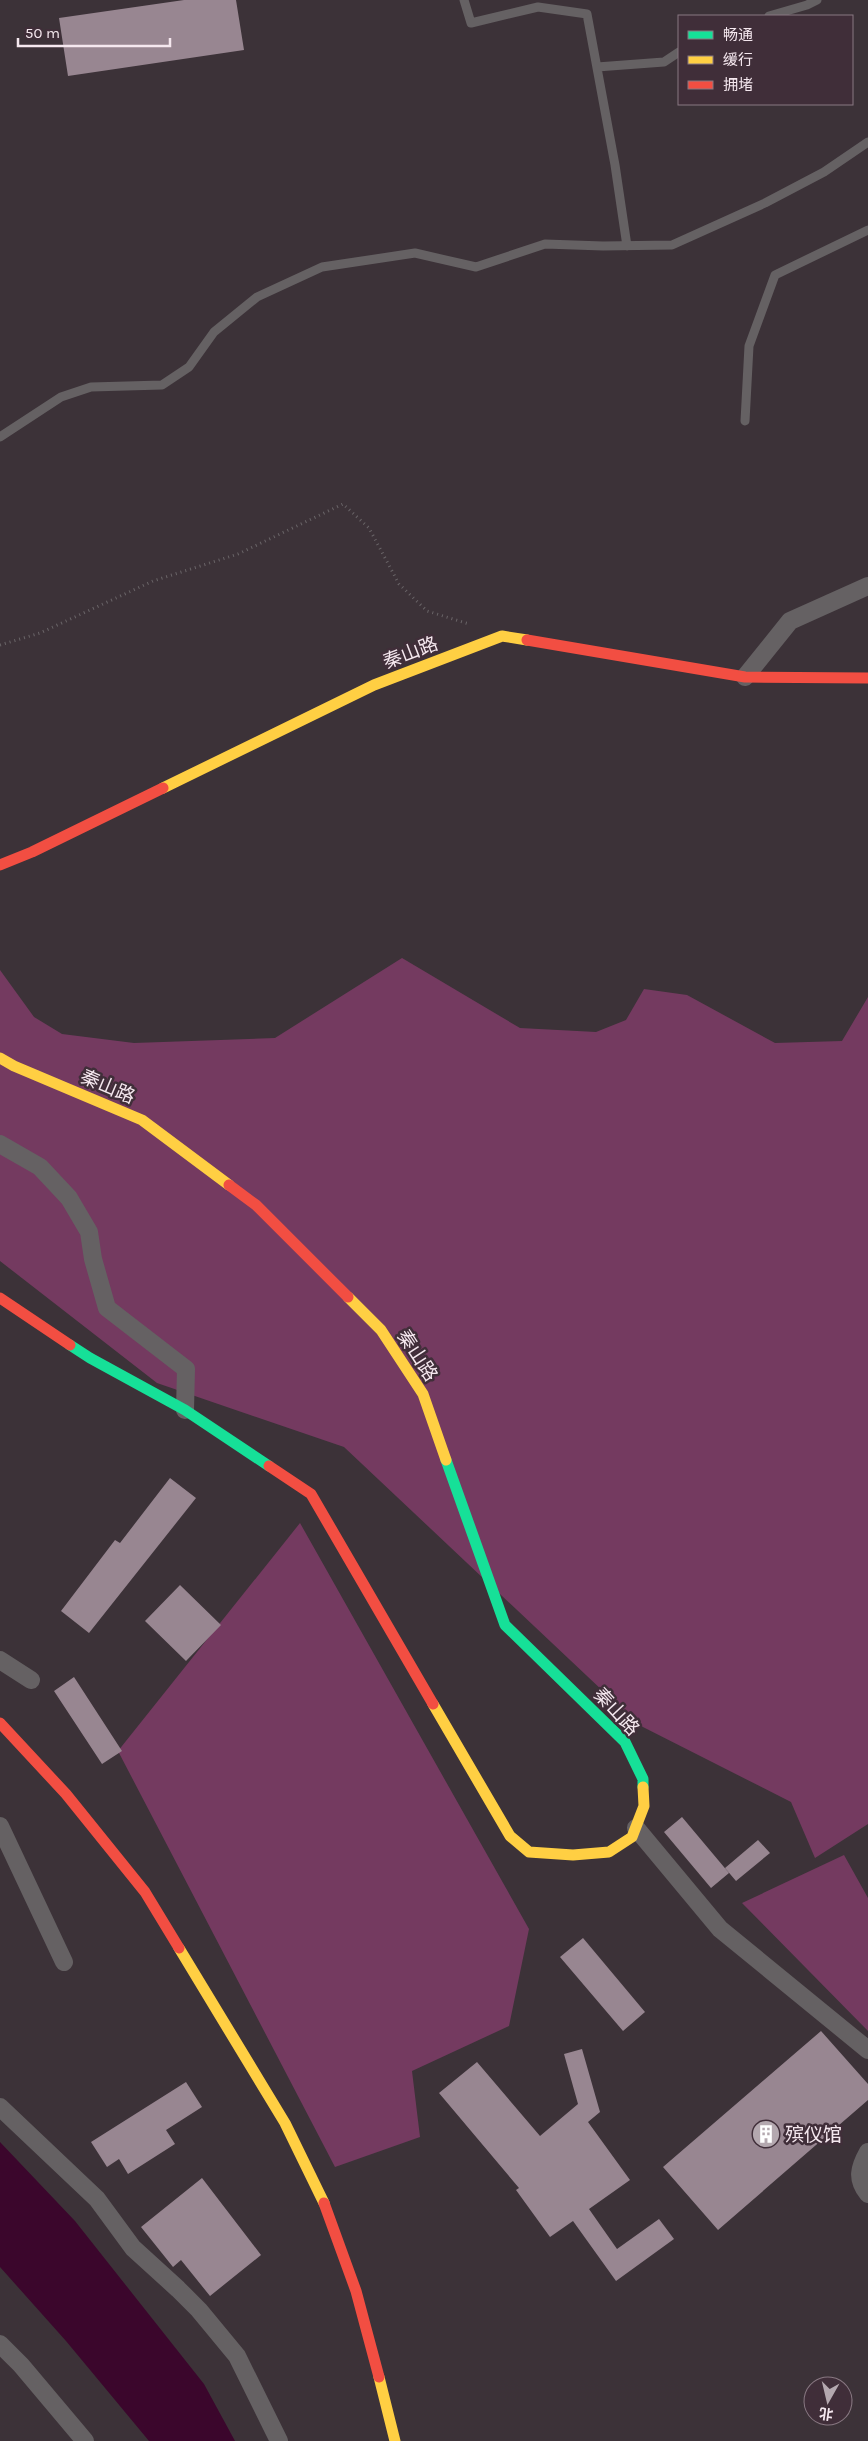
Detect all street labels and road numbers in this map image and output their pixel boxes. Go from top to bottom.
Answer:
street label: 秦山路 [380,632,441,673]
street label: 秦山路 [77,1066,138,1108]
street label: 秦山路 [392,1326,442,1385]
street label: 秦山路 [589,1683,644,1740]

